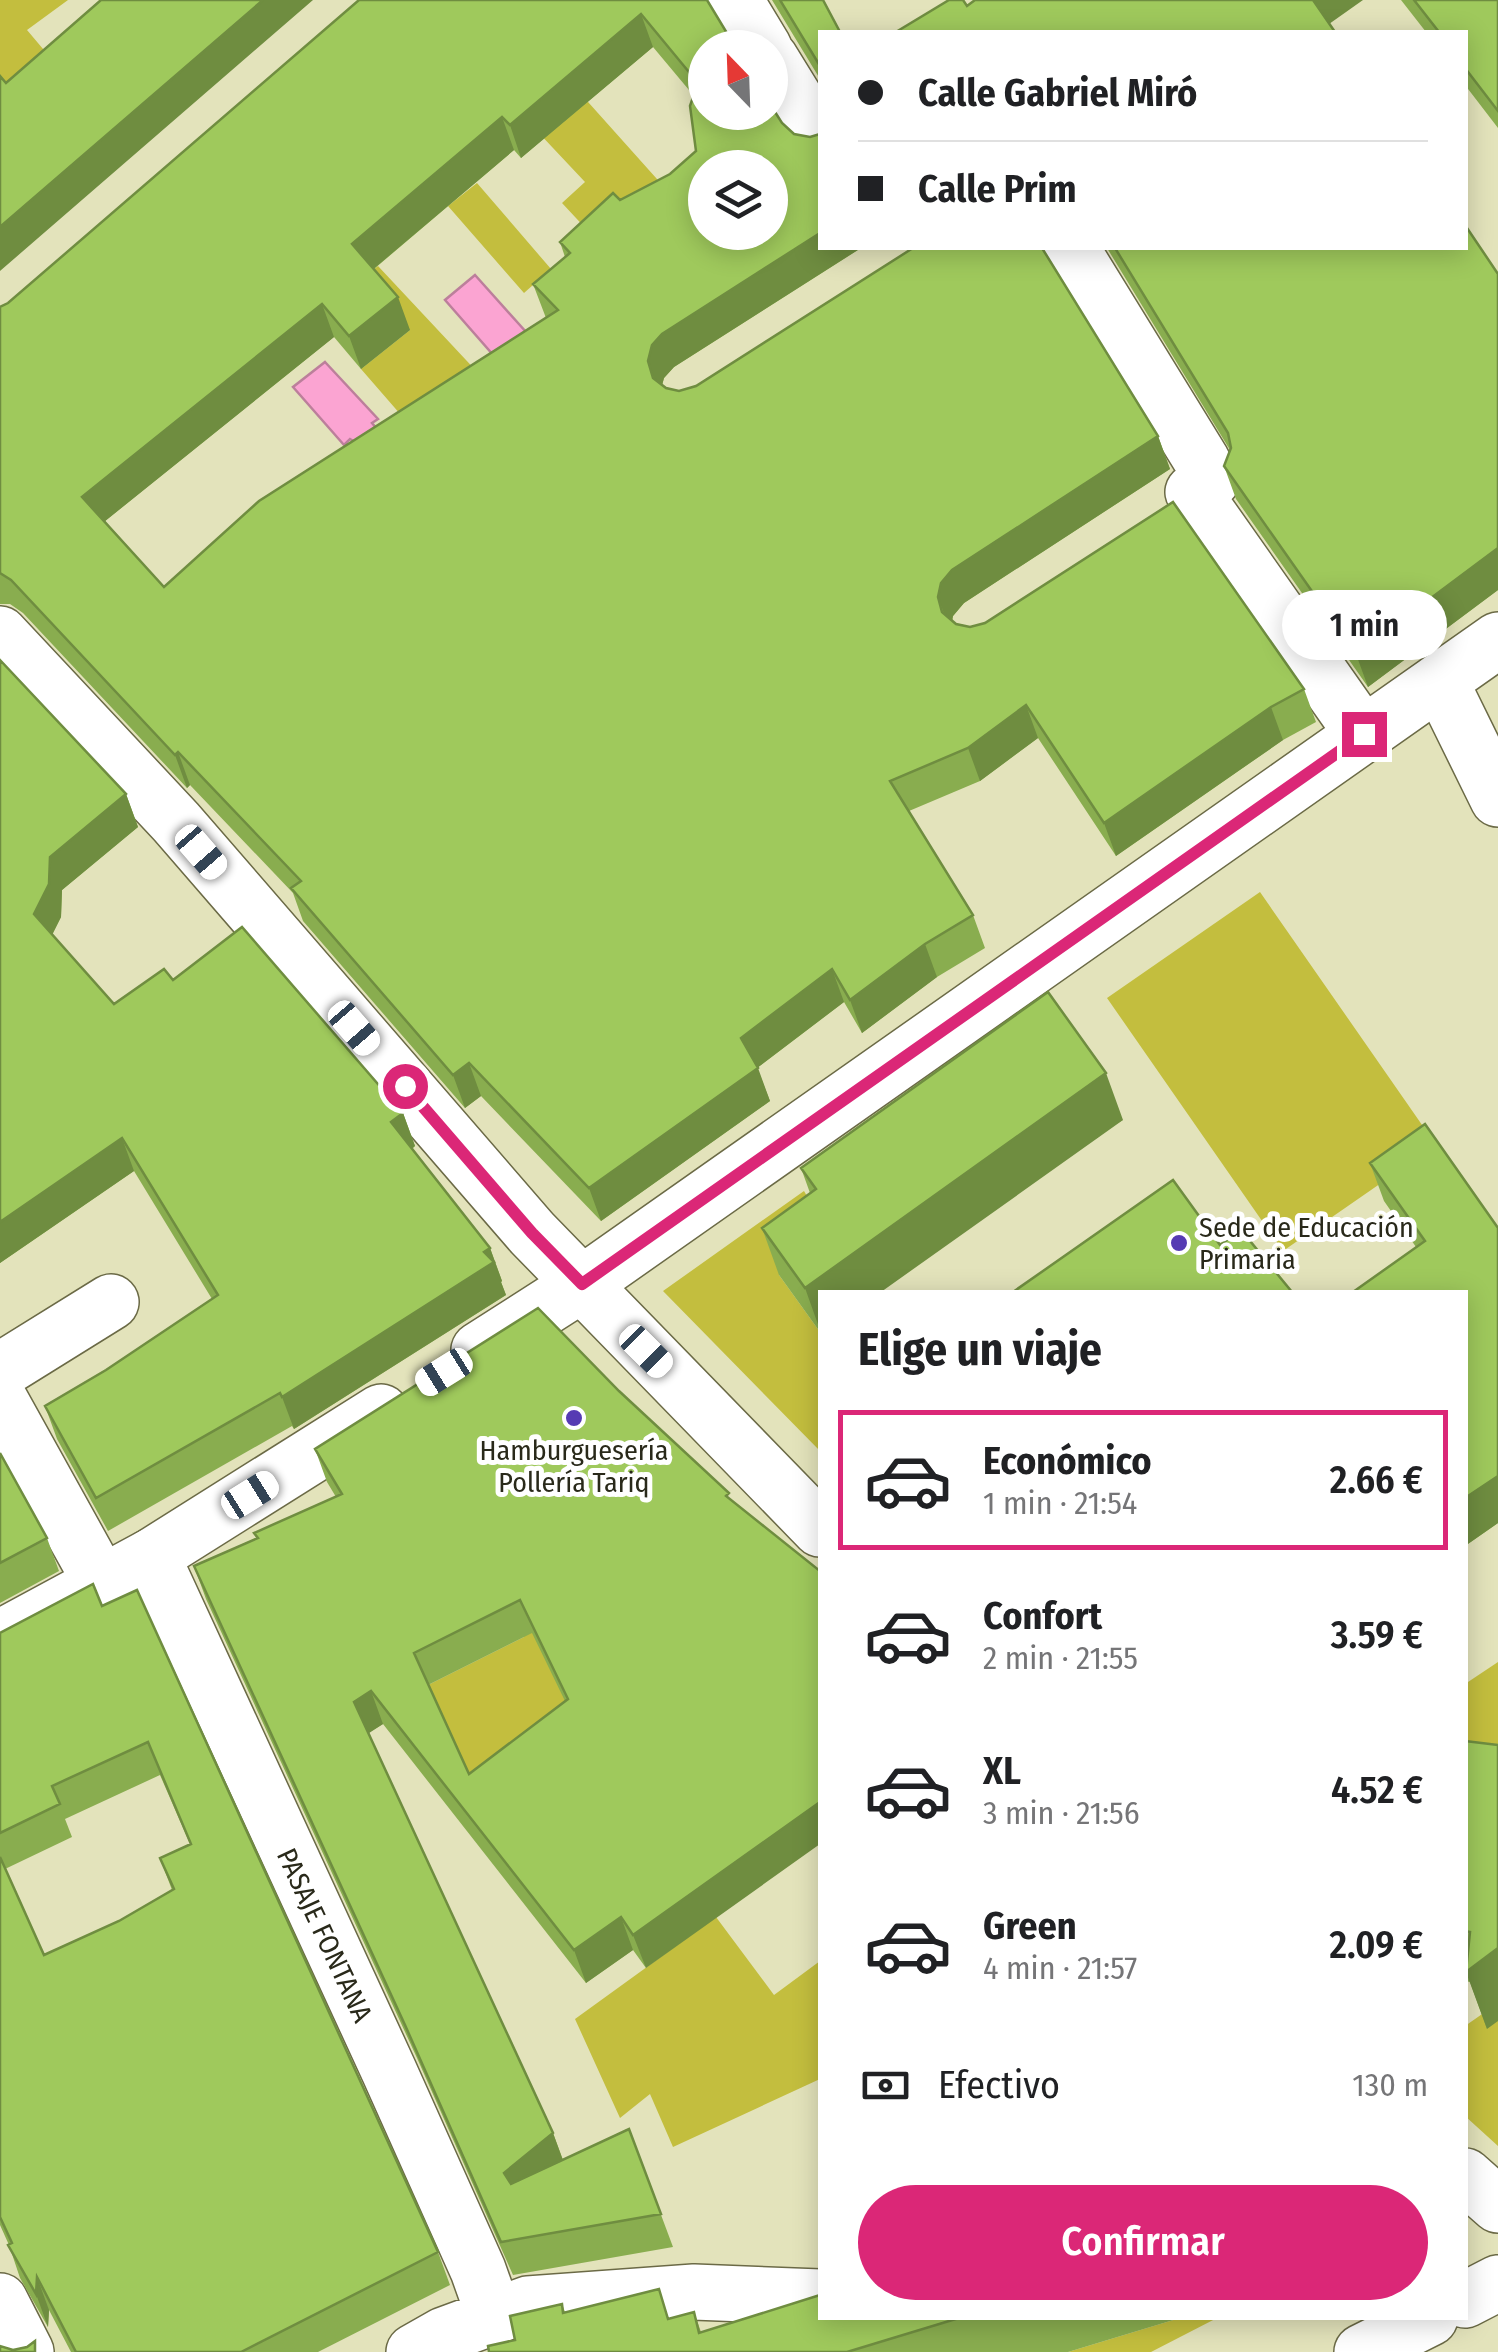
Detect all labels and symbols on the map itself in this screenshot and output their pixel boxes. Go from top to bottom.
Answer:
north arrow [688,30,788,130]
callout: 1 min [1282,589,1446,659]
route end [1342,712,1387,757]
car [170,820,232,884]
car [323,996,385,1060]
route start [383,1064,428,1109]
place label: Sede de Educación Primaria [1199,1211,1414,1276]
marker: Sede de Educación Primaria [1168,1232,1190,1254]
car [614,1319,678,1383]
car [411,1343,477,1401]
marker: Hamburguesería Pollería Tariq [563,1407,585,1429]
place label: Hamburguesería Pollería Tariq [480,1434,668,1499]
car [217,1466,283,1524]
street label: PASAJE FONTANA [270,1843,379,2028]

